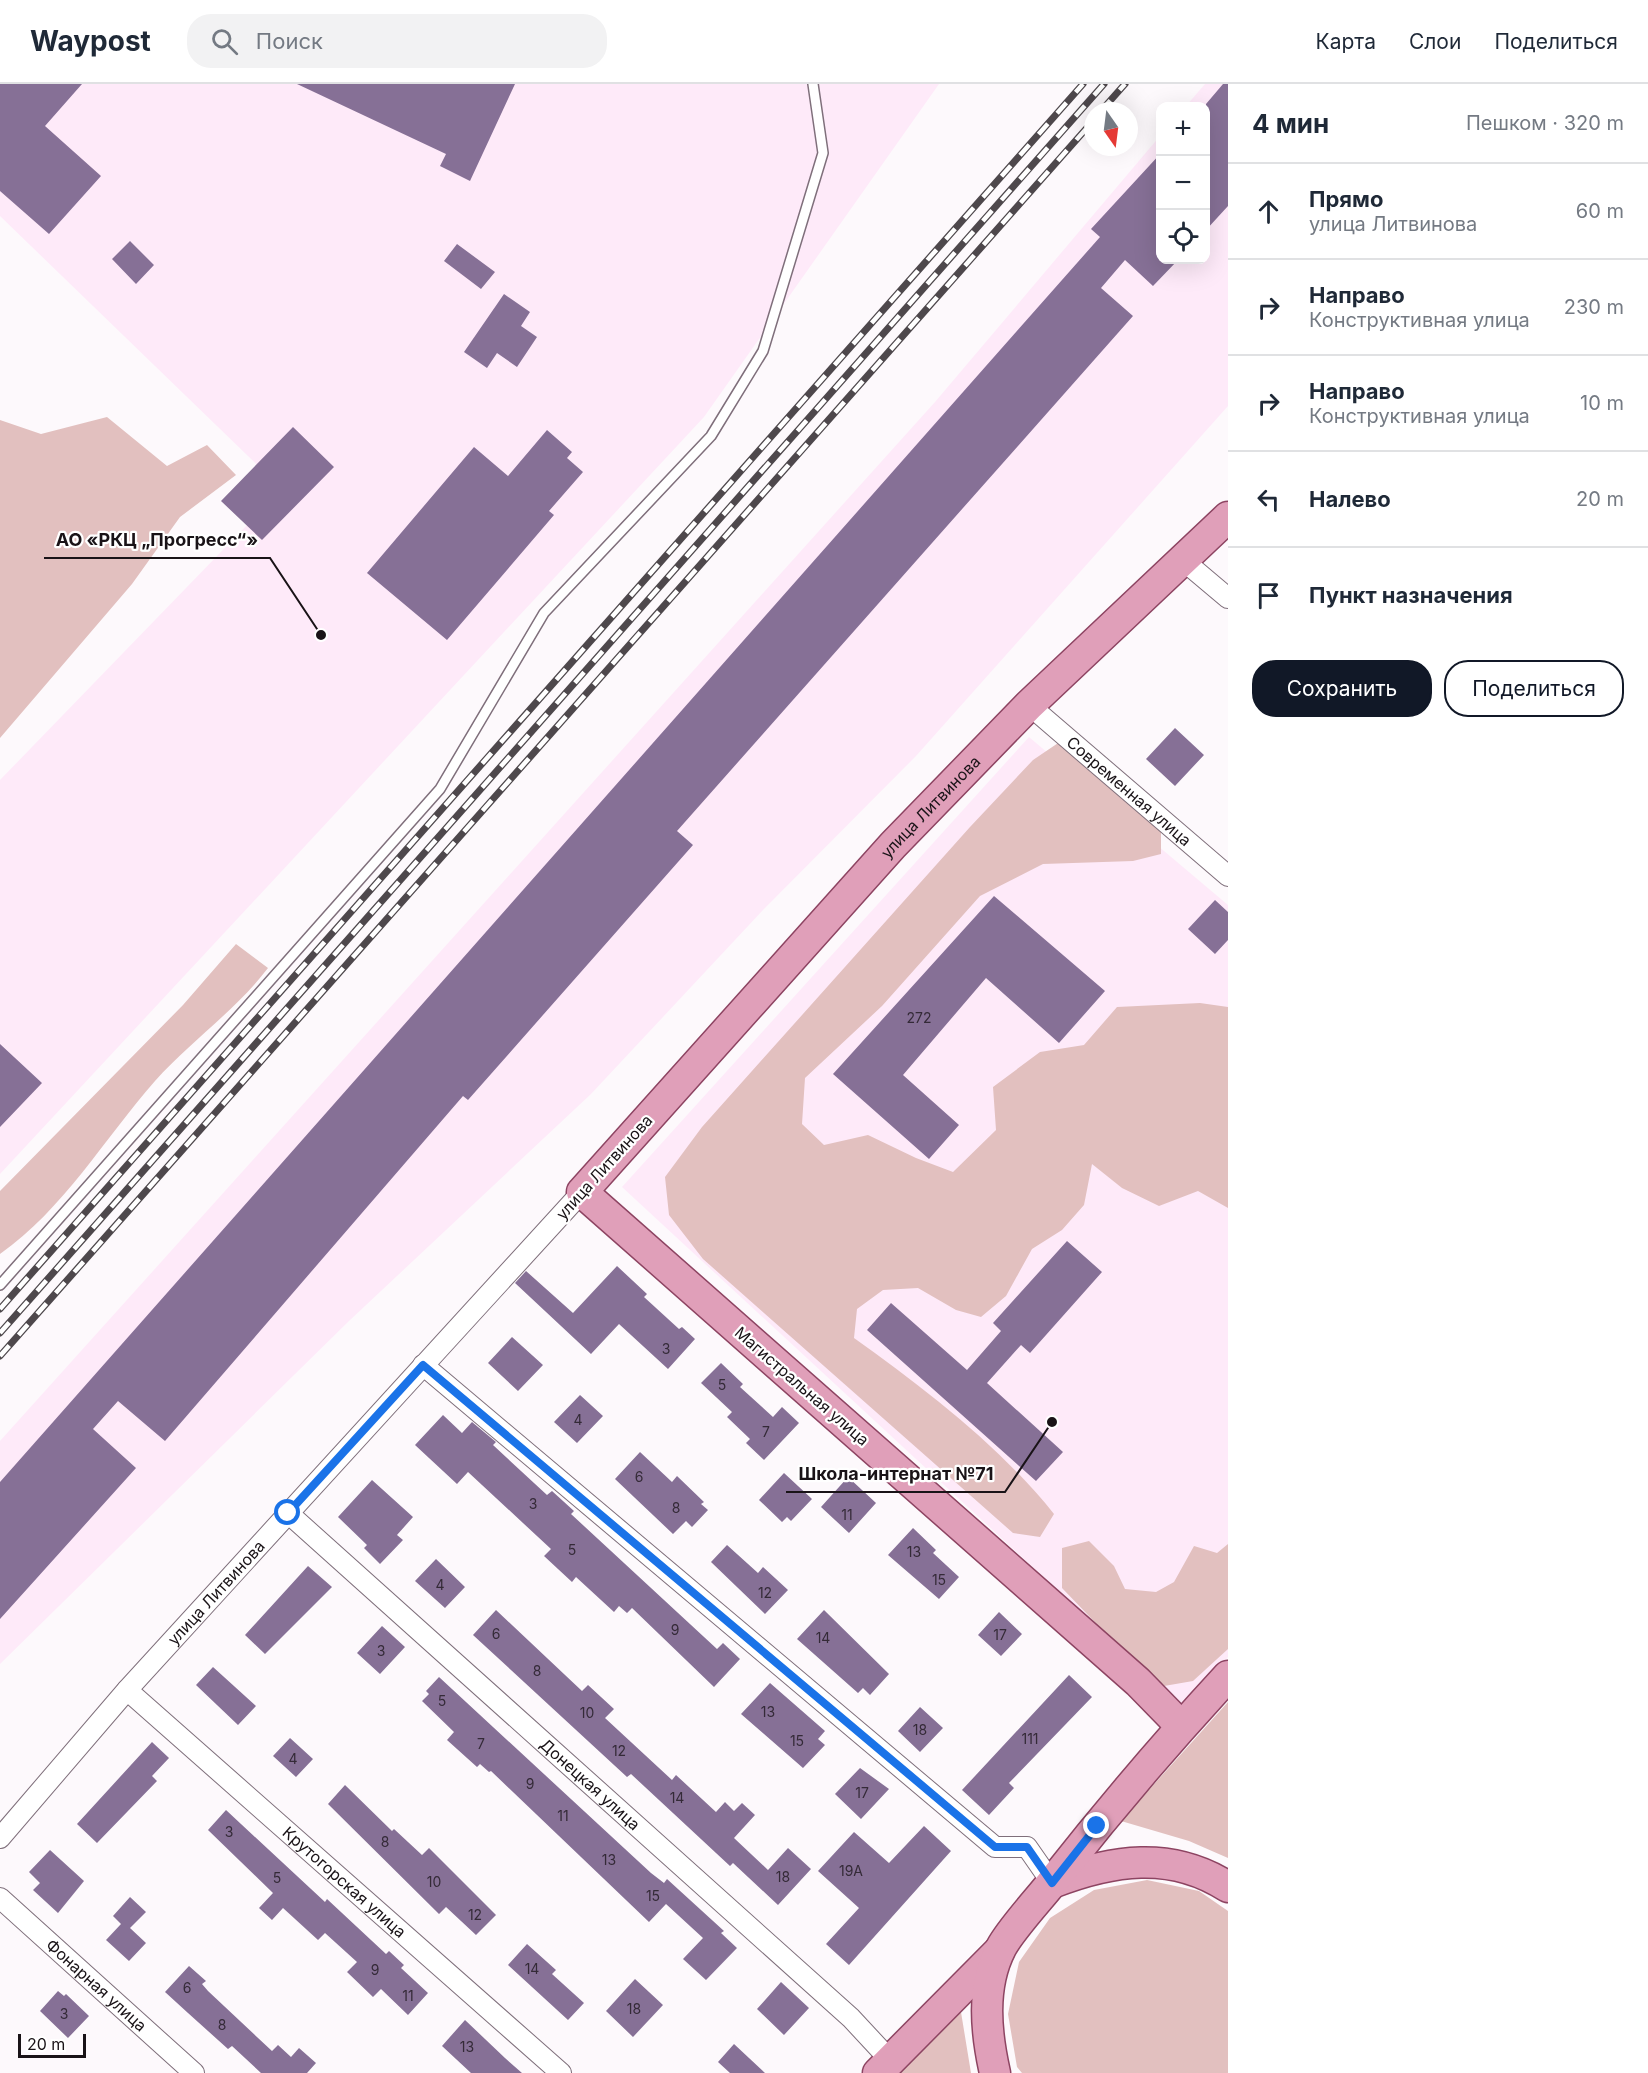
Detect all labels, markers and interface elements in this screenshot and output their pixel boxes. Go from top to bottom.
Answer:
search box [187,14,607,68]
text: Waypost [30,24,151,58]
icon: search [208,25,241,58]
text: Поиск [256,28,323,54]
text: Карта [1316,29,1376,54]
text: Слои [1409,29,1461,54]
text: Поделиться [1494,29,1618,54]
north arrow [1084,102,1138,156]
map controls [1156,102,1210,264]
button: + [1156,102,1210,156]
text: 4 мин [1252,108,1329,139]
text: Пешком · 320 m [1466,111,1624,135]
button: − [1156,156,1210,210]
text: Прямо [1309,186,1383,212]
icon: ahead [1252,195,1285,228]
text: 60 m [1576,199,1624,223]
button: locate [1156,210,1210,264]
text: улица Литвинова [1309,212,1477,236]
text: Направо [1309,282,1405,308]
icon: right [1252,291,1285,324]
text: 230 m [1564,295,1624,319]
text: Конструктивная улица [1309,308,1530,332]
text: Направо [1309,378,1405,404]
icon: right [1252,387,1285,420]
text: 10 m [1580,391,1624,415]
text: Конструктивная улица [1309,404,1530,428]
icon: left [1252,483,1285,516]
text: Налево [1309,486,1391,512]
text: 20 m [1576,487,1624,511]
callout: АО «РКЦ „Прогресс“» [44,522,270,558]
text: АО «РКЦ „Прогресс“» [56,529,258,550]
icon: arrive [1252,579,1285,612]
text: Пункт назначения [1309,582,1513,608]
button: Сохранить [1252,660,1432,717]
button: Поделиться [1444,660,1624,717]
street label: Современная улица [1063,732,1196,850]
street label: улица Литвинова [876,751,984,862]
house number: 272 [907,1009,932,1026]
street label: улица Литвинова [552,1110,656,1224]
street label: Магистральная улица [731,1322,873,1450]
house number: 3 [662,1340,670,1357]
house number: 5 [718,1376,726,1393]
house number: 4 [573,1411,583,1428]
house number: 7 [762,1423,770,1440]
callout: Школа-интернат №71 [786,1456,1005,1492]
text: Школа-интернат №71 [798,1463,994,1484]
house number: 6 [635,1468,643,1485]
house number: 3 [529,1495,537,1512]
route start [274,1499,300,1525]
house number: 8 [672,1499,680,1516]
house number: 11 [841,1506,853,1523]
street label: улица Литвинова [163,1536,269,1649]
house number: 5 [568,1541,576,1558]
house number: 13 [907,1543,921,1560]
house number: 15 [932,1571,946,1588]
house number: 4 [435,1576,445,1593]
house number: 12 [758,1584,772,1601]
house number: 9 [671,1621,679,1638]
house number: 6 [492,1625,500,1642]
house number: 17 [993,1626,1007,1643]
house number: 14 [816,1629,830,1646]
house number: 3 [377,1642,385,1659]
house number: 8 [533,1662,541,1679]
house number: 5 [438,1692,446,1709]
house number: 13 [761,1703,775,1720]
house number: 10 [580,1704,594,1721]
house number: 18 [913,1721,927,1738]
house number: 111 [1021,1730,1039,1747]
house number: 15 [790,1732,804,1749]
street label: Донецкая улица [536,1734,644,1834]
house number: 7 [477,1735,485,1752]
house number: 12 [612,1742,626,1759]
house number: 4 [288,1750,298,1767]
house number: 9 [526,1775,534,1792]
house number: 17 [855,1784,869,1801]
house number: 14 [670,1789,684,1806]
house number: 11 [557,1807,569,1824]
route end [1083,1812,1109,1838]
street label: Крутогорская улица [279,1822,410,1942]
house number: 3 [225,1823,233,1840]
house number: 8 [381,1833,389,1850]
house number: 13 [602,1851,616,1868]
house number: 19А [839,1862,863,1879]
house number: 18 [776,1868,790,1885]
house number: 5 [273,1869,281,1886]
house number: 10 [427,1873,441,1890]
house number: 15 [646,1887,660,1904]
house number: 12 [468,1906,482,1923]
street label: Фонарная улица [42,1935,151,2036]
house number: 14 [525,1960,539,1977]
house number: 9 [371,1961,379,1978]
house number: 6 [183,1979,191,1996]
house number: 11 [402,1987,414,2004]
house number: 18 [627,2000,641,2017]
house number: 3 [60,2005,68,2022]
house number: 8 [218,2016,226,2033]
scale bar [18,2031,86,2058]
text: 20 m [27,2034,65,2054]
house number: 13 [460,2038,474,2055]

